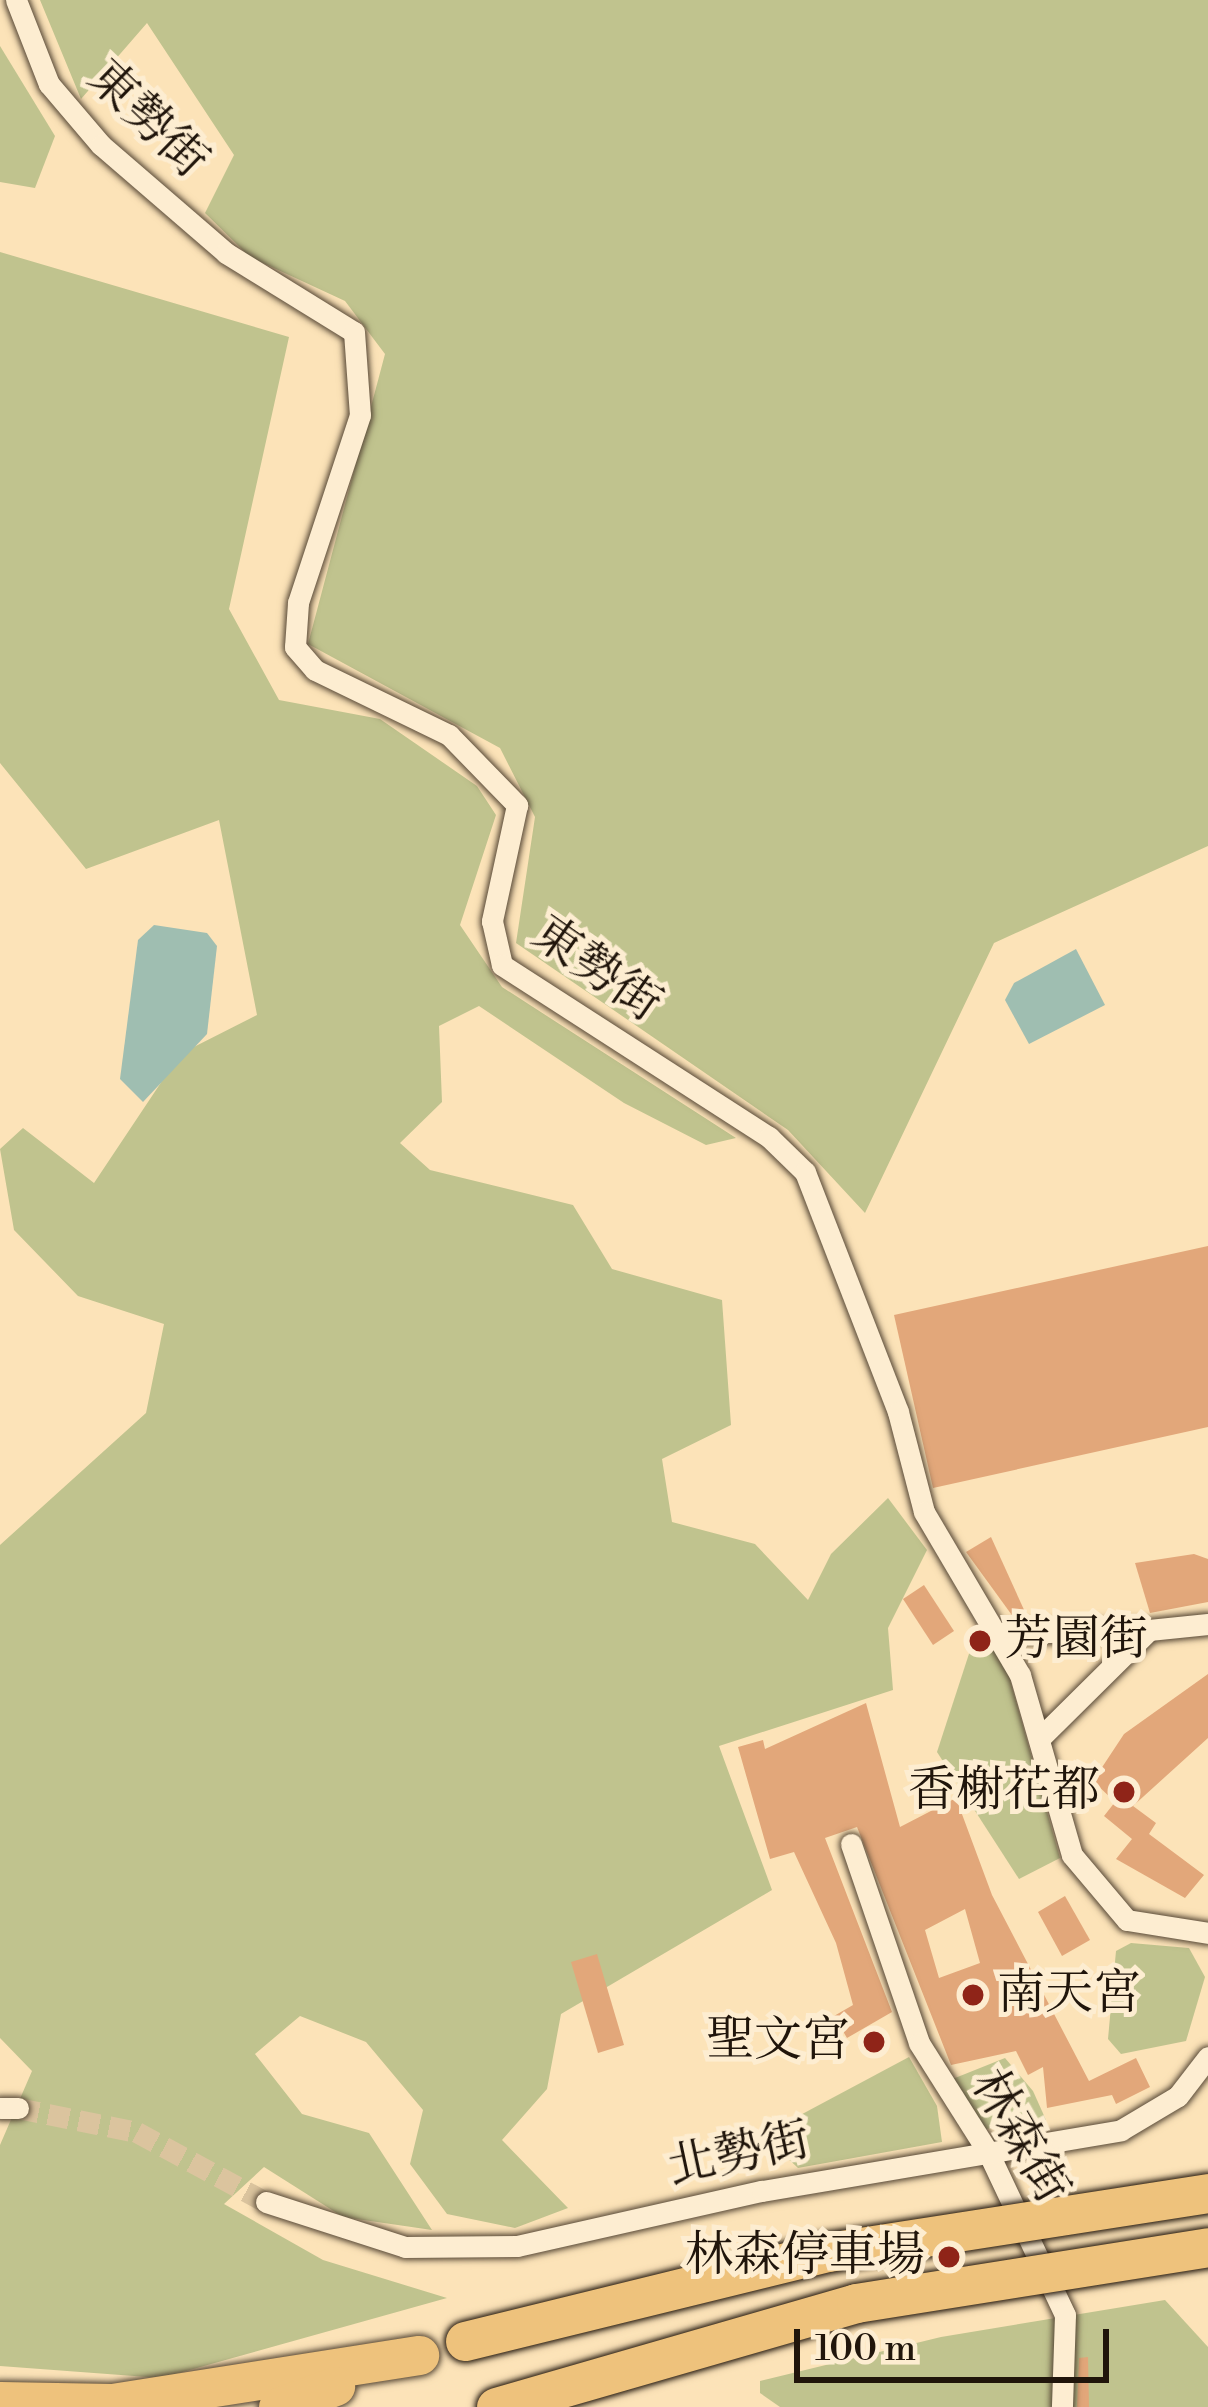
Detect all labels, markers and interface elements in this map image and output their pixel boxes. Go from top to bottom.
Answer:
street label: 東勢街 [75,49,219,191]
street label: 東勢街 [521,905,671,1035]
place label: 芳園街 [1004,1612,1148,1670]
marker: 芳園街 [967,1628,993,1654]
place label: 香榭花都 [908,1763,1100,1821]
marker: 香榭花都 [1111,1779,1137,1805]
place label: 南天宮 [997,1966,1141,2024]
marker: 南天宮 [960,1982,986,2008]
place label: 聖文宮 [706,2013,850,2071]
marker: 聖文宮 [861,2029,887,2055]
street label: 林森街 [958,2060,1080,2214]
street label: 北勢街 [663,2112,815,2198]
place label: 林森停車場 [685,2228,925,2286]
marker: 林森停車場 [936,2244,962,2270]
scale bar [800,2305,1115,2379]
text: 100 m [815,2327,916,2372]

